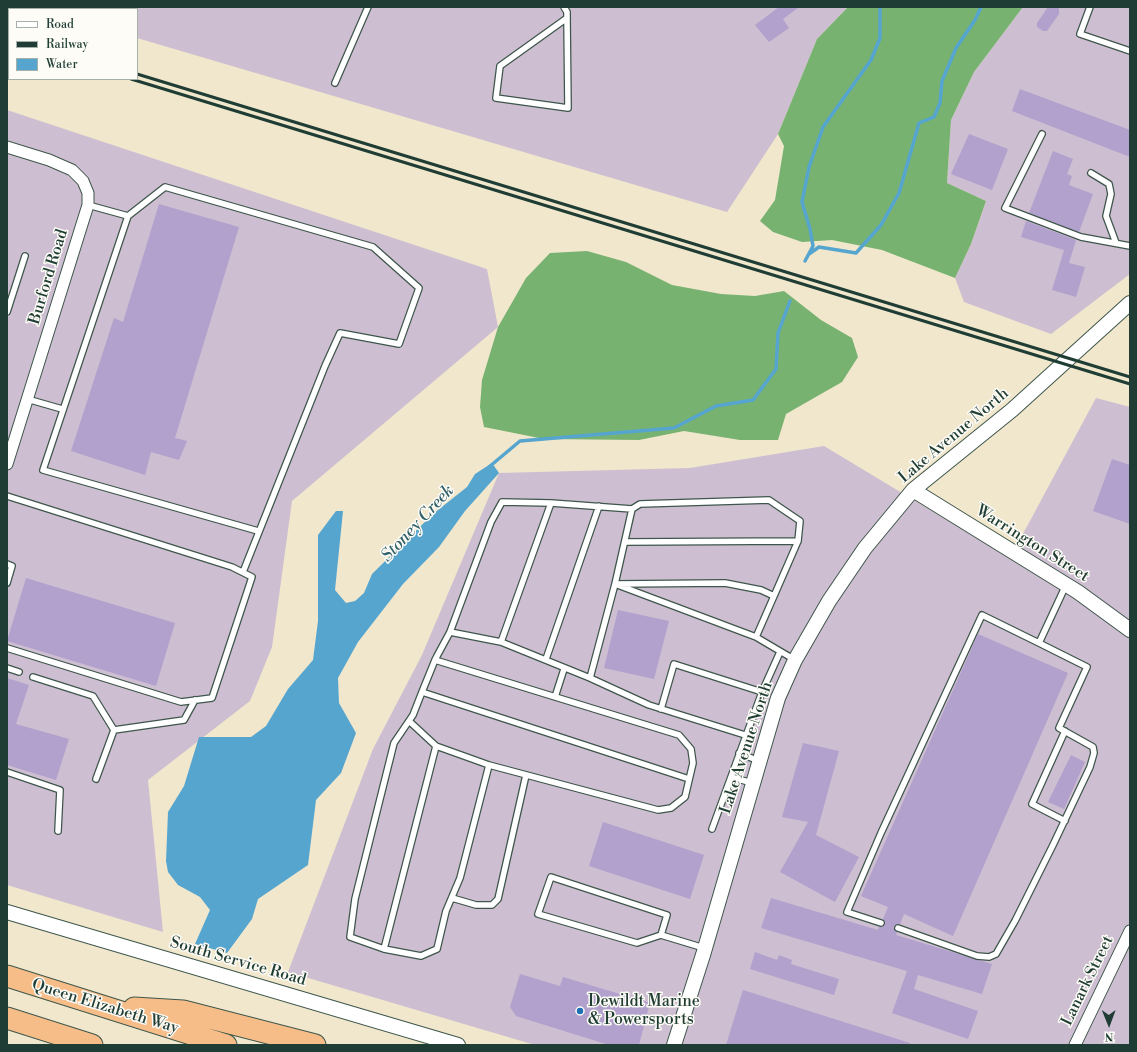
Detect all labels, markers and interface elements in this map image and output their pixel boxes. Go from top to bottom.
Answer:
legend [8,8,138,80]
text: Road [46,17,74,32]
text: Railway [46,37,88,52]
text: Water [46,57,78,72]
street label: Burford Road [25,227,73,327]
street label: Lake Avenue North [895,384,1013,488]
water label: Stoney Creek [377,481,459,567]
street label: Warrington Street [972,501,1092,587]
street label: Lake Avenue North [717,680,777,816]
street label: South Service Road [168,933,308,991]
street label: Lanark Street [1058,933,1118,1029]
street label: Queen Elizabeth Way [29,976,181,1038]
place label: Dewildt Marine & Powersports [588,992,700,1030]
north arrow [1089,1004,1129,1044]
marker: Dewildt Marine & Powersports [575,1006,585,1016]
text: N [1105,1029,1114,1043]

